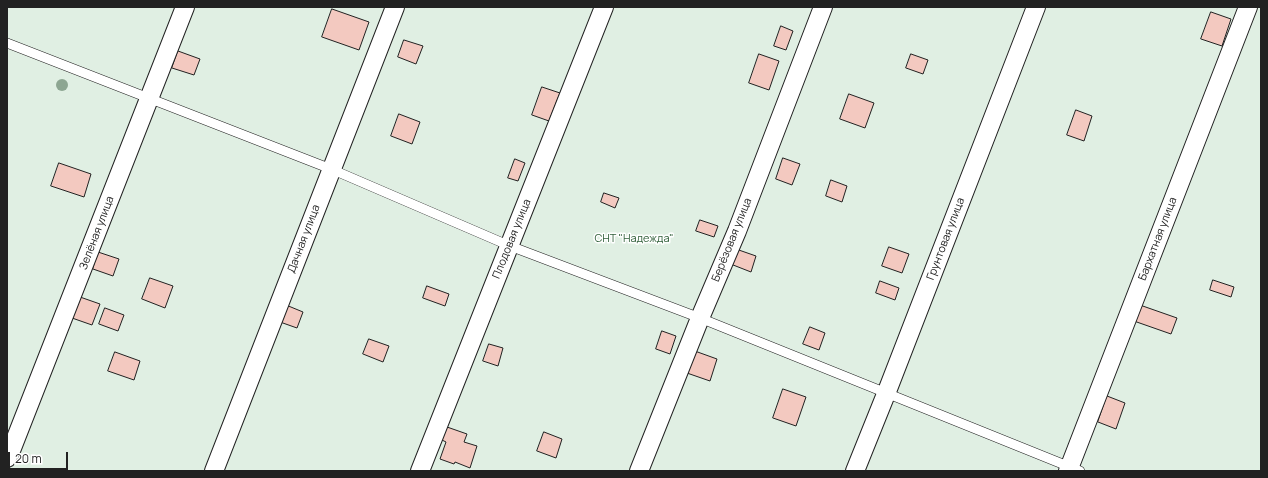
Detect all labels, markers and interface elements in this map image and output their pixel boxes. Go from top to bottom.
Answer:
street label: Зелёная улица [77,194,117,272]
street label: Бархатная улица [1136,195,1180,283]
street label: Берёзовая улица [709,196,755,284]
street label: Грунтовая улица [924,196,968,282]
street label: Плодовая улица [490,197,534,281]
street label: Дачная улица [285,203,323,275]
park label: СНТ "Надежда" [594,232,674,246]
scale bar [10,444,70,470]
text: 20 m [15,450,42,467]

